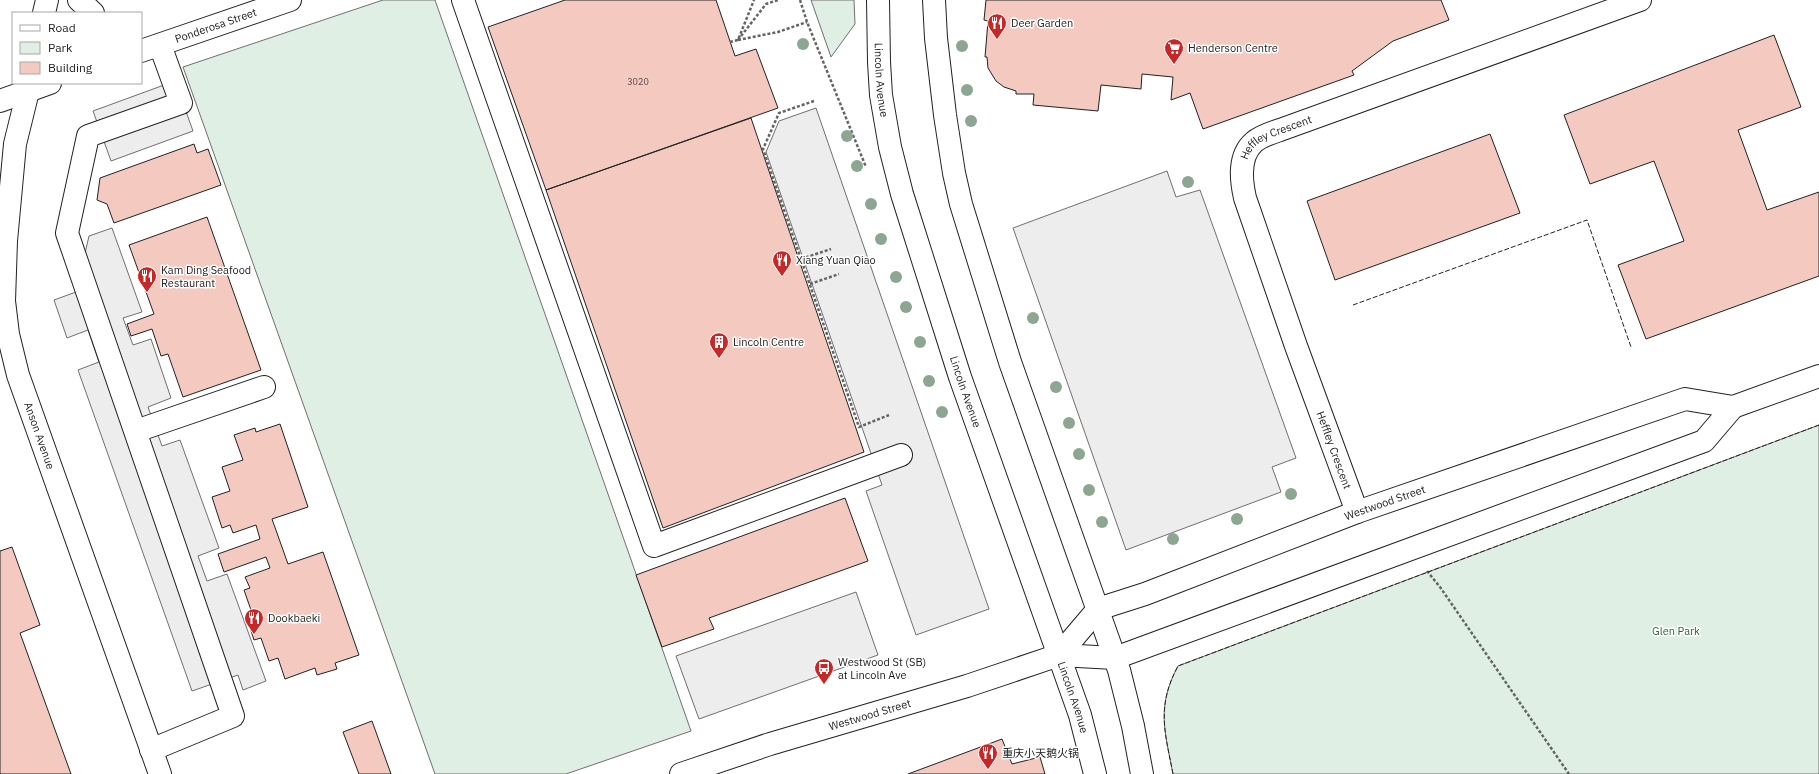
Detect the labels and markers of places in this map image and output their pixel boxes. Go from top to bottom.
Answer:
restaurant icon: Deer Garden [986,12,1008,40]
place label: Deer Garden [1011,16,1073,30]
supermarket icon: Henderson Centre [1163,37,1185,65]
place label: Henderson Centre [1188,41,1278,55]
restaurant icon: Xiang Yuan Qiao [771,249,793,277]
place label: Xiang Yuan Qiao [796,253,876,267]
place label: Kam Ding Seafood Restaurant [161,263,251,290]
restaurant icon: Kam Ding Seafood Restaurant [136,265,158,293]
building icon: Lincoln Centre [708,331,730,359]
place label: Lincoln Centre [733,335,804,349]
restaurant icon: Dookbaeki [243,607,265,635]
place label: Dookbaeki [268,611,320,625]
place label: Westwood St (SB) at Lincoln Ave [838,655,926,682]
bus stop icon: Westwood St (SB) at Lincoln Ave [813,657,835,685]
restaurant icon: 重庆小天鹅火锅 [977,742,999,770]
place label: 重庆小天鹅火锅 [1002,746,1079,760]

